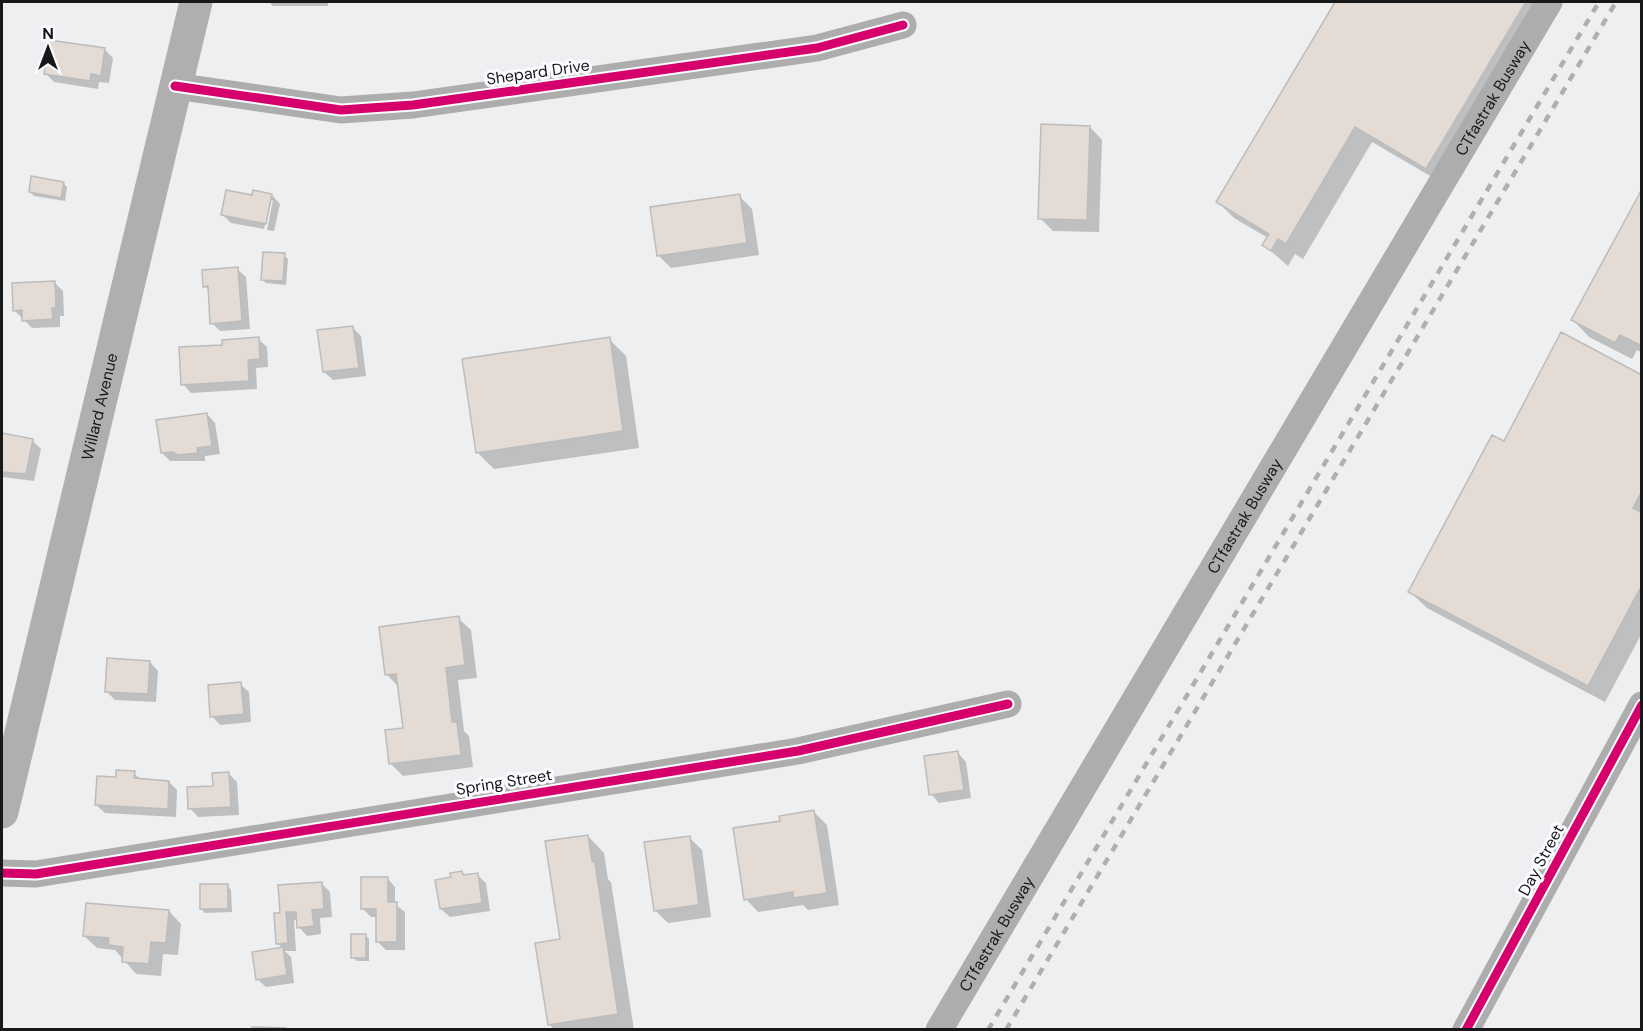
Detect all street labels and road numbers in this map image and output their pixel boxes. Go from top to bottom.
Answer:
street label: CTfastrak Busway [1450,36,1535,159]
street label: Shepard Drive [485,54,591,90]
street label: Willard Avenue [76,351,122,462]
street label: CTfastrak Busway [1202,454,1287,577]
street label: Spring Street [455,764,553,800]
street label: Day Street [1513,821,1569,899]
street label: CTfastrak Busway [954,872,1039,995]

